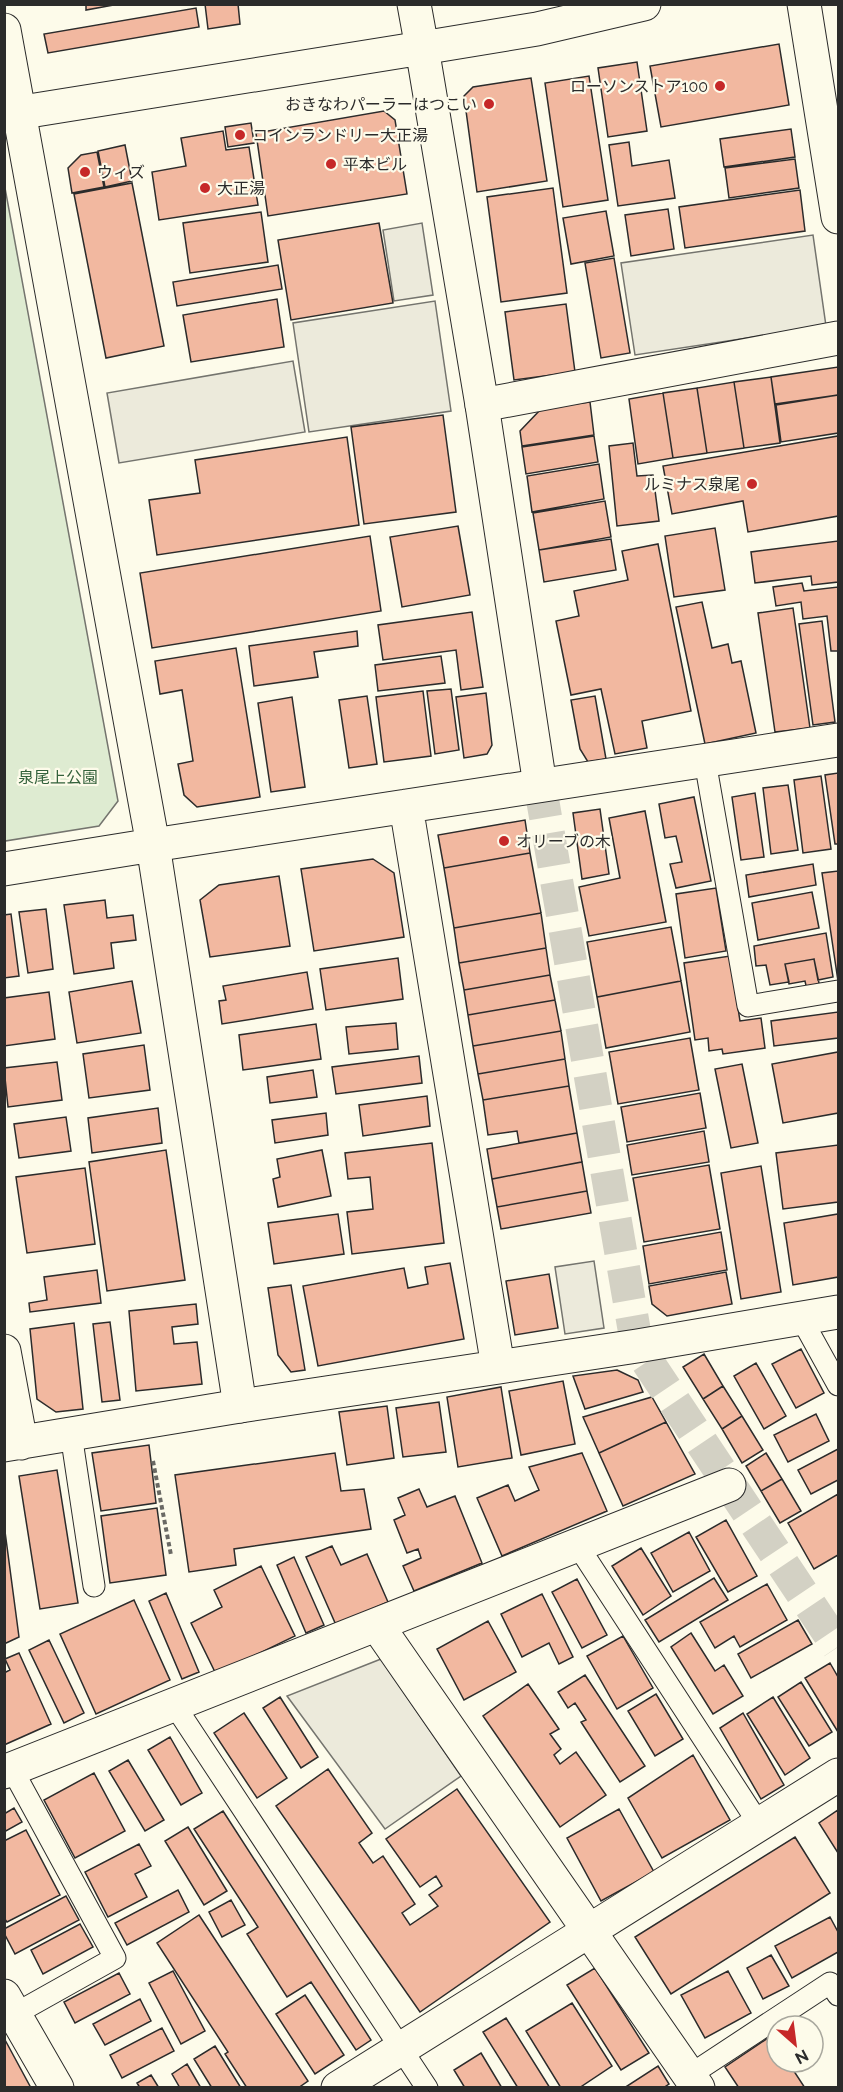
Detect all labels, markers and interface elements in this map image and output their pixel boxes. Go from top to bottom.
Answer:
place label: ローソンストア100 [570,77,708,96]
marker: ローソンストア100 [713,79,727,93]
place label: おきなわパーラーはつこい [285,95,477,114]
marker: おきなわパーラーはつこい [482,97,496,111]
place label: コインランドリー大正湯 [252,126,428,145]
marker: コインランドリー大正湯 [233,128,247,142]
place label: 平本ビル [343,155,407,174]
marker: 平本ビル [324,157,338,171]
place label: ウィズ [97,163,145,182]
marker: ウィズ [78,165,92,179]
place label: 大正湯 [217,179,265,198]
marker: 大正湯 [198,181,212,195]
place label: ルミナス泉尾 [644,475,740,494]
marker: ルミナス泉尾 [745,477,759,491]
park label: 泉尾上公園 [18,768,98,787]
place label: オリーブの木 [516,832,611,851]
marker: オリーブの木 [497,834,511,848]
north arrow [765,2014,825,2074]
text: N [792,2046,812,2068]

